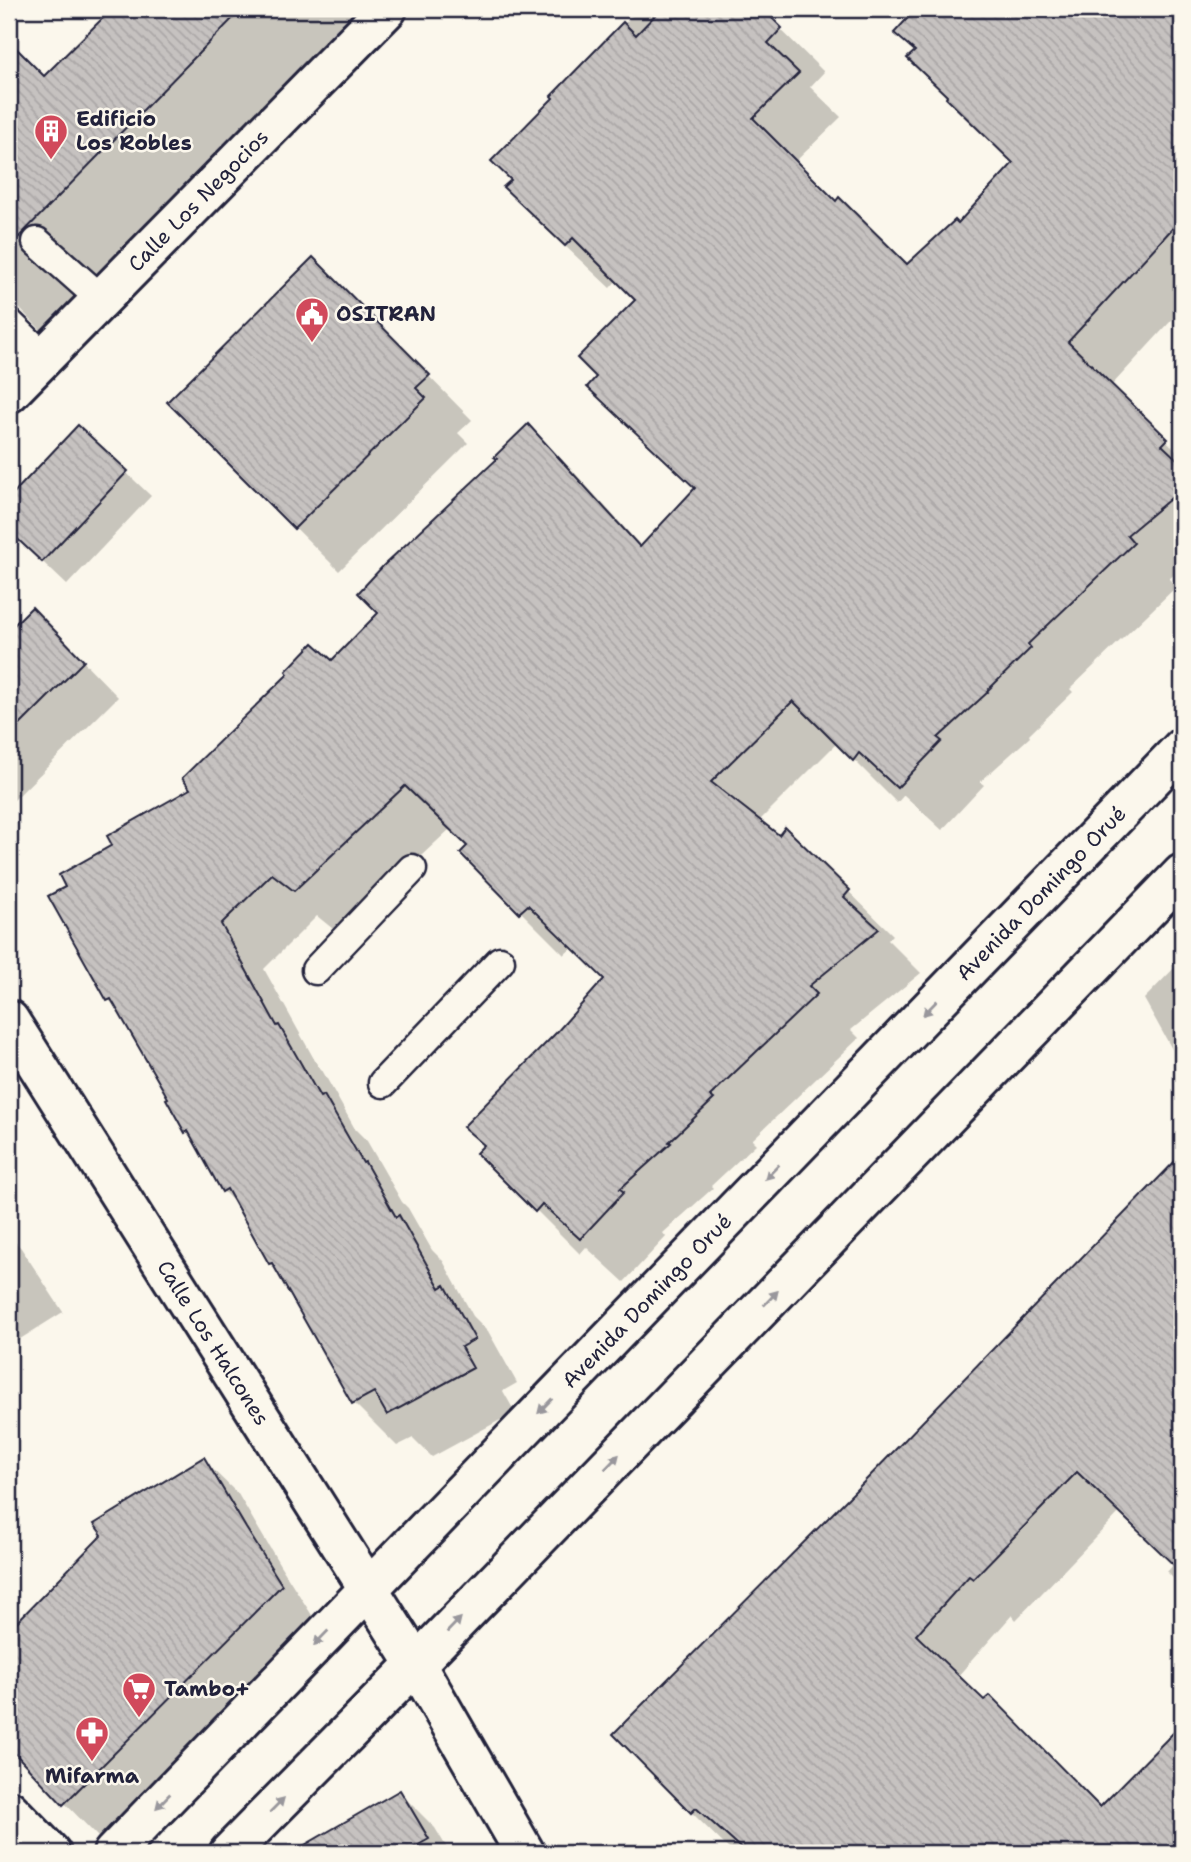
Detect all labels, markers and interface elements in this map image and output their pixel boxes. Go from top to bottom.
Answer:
place label: Edificio Los Robles [76,105,192,157]
building icon: Edificio Los Robles [32,112,70,161]
street label: Calle Los Negocios [122,123,275,278]
public building icon: OSITRAN [293,295,331,344]
place label: OSITRAN [336,300,436,328]
street label: Avenida Domingo Orué [950,800,1132,987]
one-way arrow [922,1000,939,1017]
one-way arrow [764,1163,780,1180]
street label: Avenida Domingo Orué [556,1208,738,1394]
street label: Calle Los Halcones [150,1255,276,1431]
one-way arrow [762,1290,779,1307]
one-way arrow [537,1397,554,1414]
one-way arrow [604,1453,621,1470]
one-way arrow [445,1617,461,1634]
one-way arrow [314,1629,330,1646]
supermarket icon: Tambo+ [120,1670,158,1719]
place label: Tambo+ [164,1675,250,1703]
pharmacy icon: Mifarma [73,1714,111,1763]
place label: Mifarma [45,1762,140,1790]
one-way arrow [155,1793,172,1810]
one-way arrow [268,1797,285,1813]

